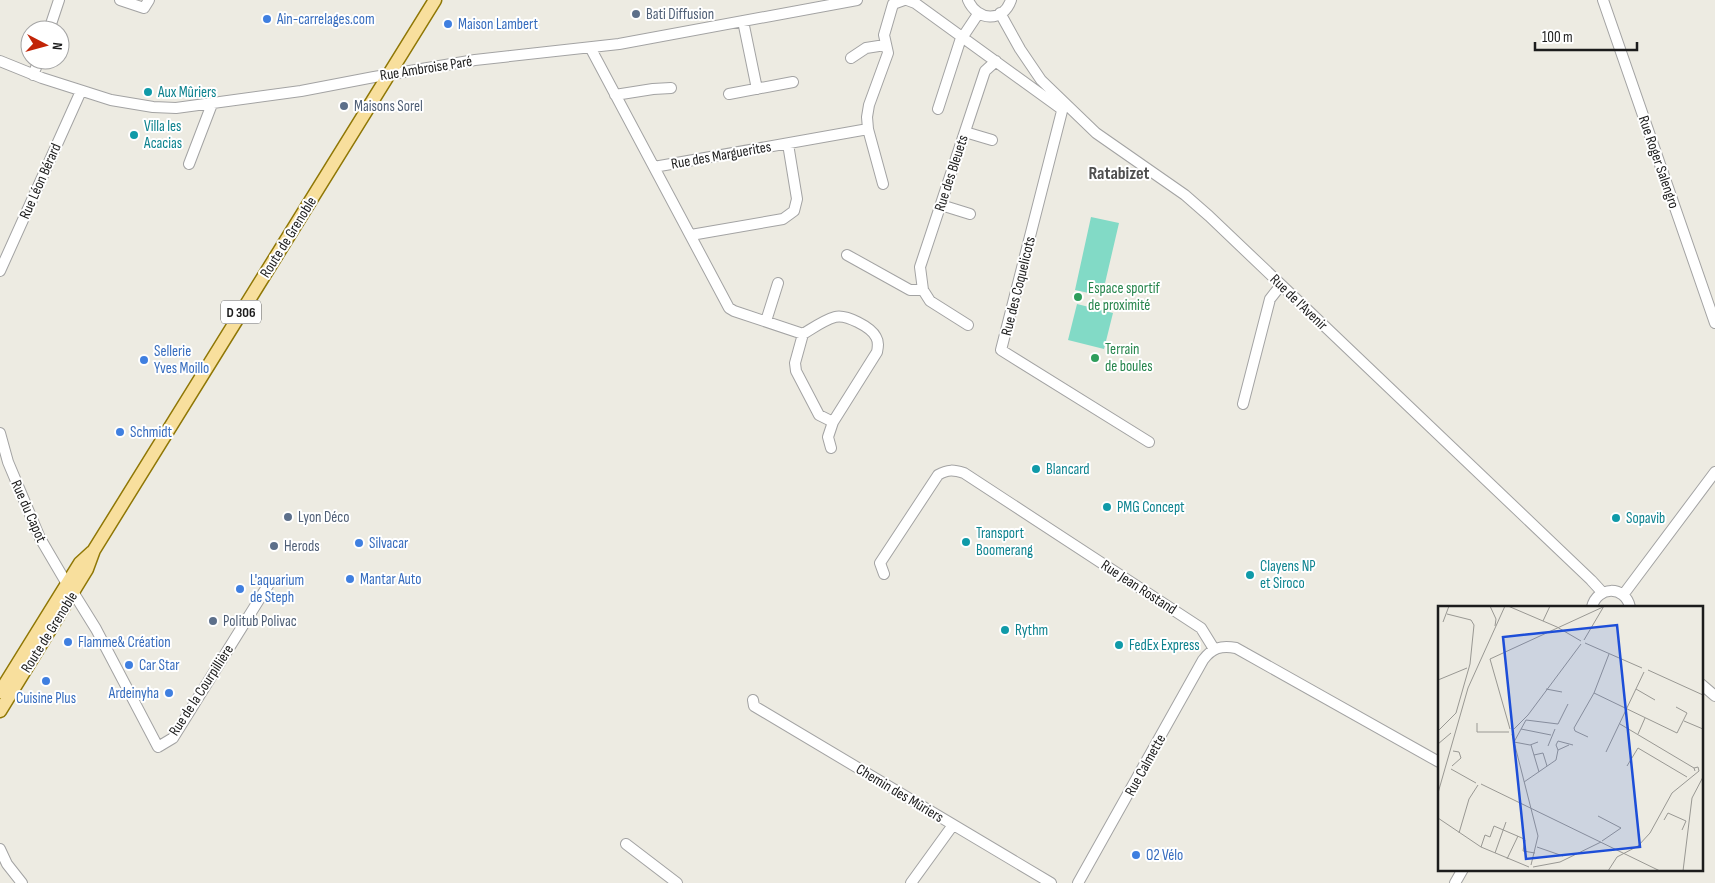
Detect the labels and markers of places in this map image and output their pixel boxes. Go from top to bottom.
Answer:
place label: Bati Diffusion [646,5,714,24]
marker: Bati Diffusion [630,8,642,20]
place label: Ain-carrelages.com [276,10,375,29]
marker: Ain-carrelages.com [261,13,273,25]
place label: Maison Lambert [458,15,539,34]
marker: Maison Lambert [442,18,454,30]
place label: Aux Mûriers [157,83,216,102]
marker: Aux Mûriers [142,86,154,98]
place label: Maisons Sorel [354,97,423,116]
marker: Maisons Sorel [338,100,350,112]
place label: Villa les Acacias [143,117,182,153]
marker: Villa les Acacias [128,129,140,141]
place label: Espace sportif de proximité [1088,279,1161,315]
marker: Espace sportif de proximité [1072,291,1084,303]
place label: Terrain de boules [1105,340,1153,376]
place label: Sellerie Yves Moillo [154,342,209,378]
marker: Terrain de boules [1089,352,1101,364]
marker: Sellerie Yves Moillo [138,354,150,366]
place label: Schmidt [130,423,173,442]
marker: Schmidt [114,426,126,438]
place label: Blancard [1046,460,1090,479]
marker: Blancard [1030,463,1042,475]
place label: PMG Concept [1117,498,1185,517]
marker: PMG Concept [1101,501,1113,513]
place label: Lyon Déco [298,508,349,527]
place label: Sopavib [1626,509,1665,528]
marker: Lyon Déco [282,511,294,523]
marker: Sopavib [1610,512,1622,524]
place label: Transport Boomerang [976,524,1033,560]
place label: Silvacar [369,534,409,553]
marker: Transport Boomerang [960,536,972,548]
place label: Herods [284,537,320,556]
marker: Silvacar [353,537,365,549]
marker: Herods [268,540,280,552]
place label: Clayens NP et Siroco [1260,557,1316,593]
marker: Clayens NP et Siroco [1244,569,1256,581]
place label: Mantar Auto [360,570,422,589]
place label: L'aquarium de Steph [250,571,304,607]
marker: Mantar Auto [344,573,356,585]
marker: L'aquarium de Steph [234,583,246,595]
place label: Politub Polivac [223,612,297,631]
marker: Politub Polivac [207,615,219,627]
place label: Rythm [1015,621,1048,640]
marker: Rythm [999,624,1011,636]
place label: Flamme& Création [78,633,171,652]
marker: Flamme& Création [62,636,74,648]
place label: FedEx Express [1129,636,1200,655]
marker: FedEx Express [1113,639,1125,651]
place label: Car Star [139,656,180,675]
marker: Car Star [123,659,135,671]
marker: Cuisine Plus [40,675,52,687]
place label: Ardeinyha [108,684,159,703]
marker: Ardeinyha [163,687,175,699]
place label: Cuisine Plus [16,689,76,708]
place label: O2 Vélo [1146,846,1183,865]
marker: O2 Vélo [1130,849,1142,861]

